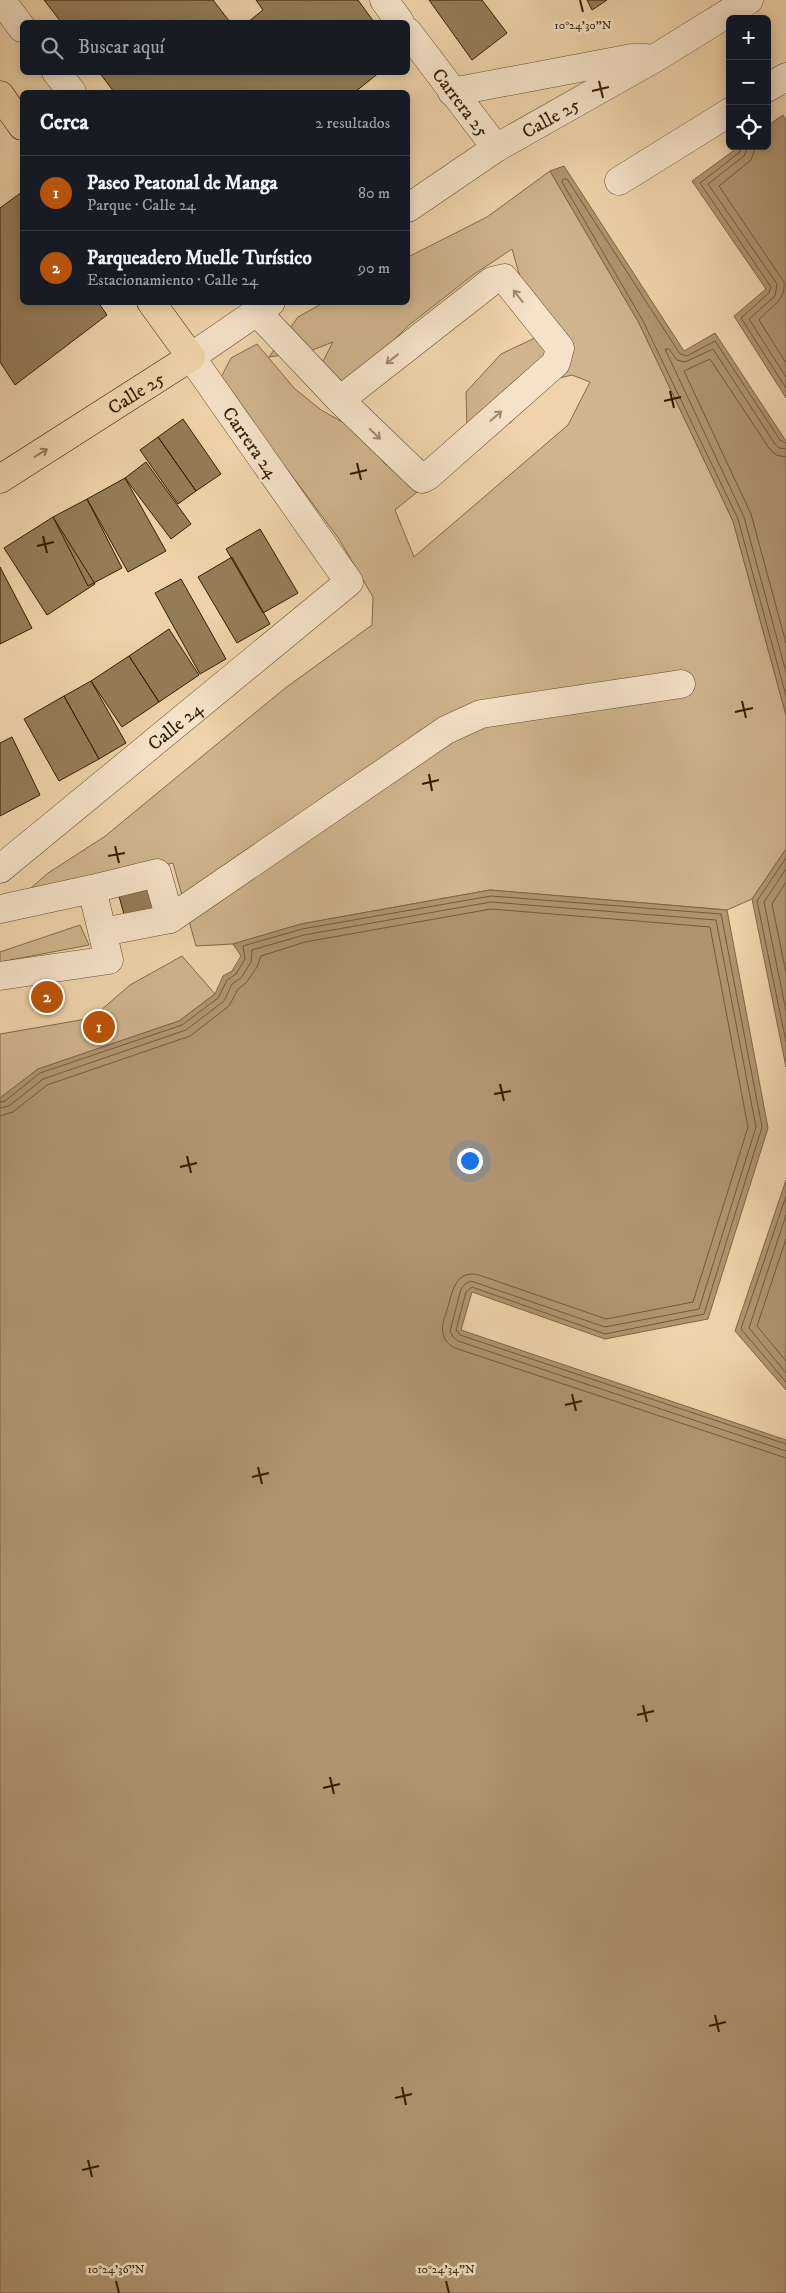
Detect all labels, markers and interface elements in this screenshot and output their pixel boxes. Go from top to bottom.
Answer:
map controls [726,15,771,150]
button: + [726,15,771,60]
text: 10°24'30"N [554,18,612,33]
search box [20,20,410,75]
icon: search [38,34,66,62]
text: Buscar aquí [78,36,164,59]
button: − [726,60,771,105]
street label: Carrera 25 [426,64,494,143]
street label: Calle 25 [518,93,585,144]
button: locate [726,105,771,150]
text: Cerca [40,110,88,136]
text: 2 resultados [315,113,390,133]
text: Paseo Peatonal de Manga [87,172,278,195]
text: 1 [53,183,59,203]
text: 80 m [358,183,390,203]
text: Parque · Calle 24 [87,195,196,215]
text: Parqueadero Muelle Turístico [87,247,312,270]
text: 2 [52,258,60,278]
text: 90 m [358,258,390,278]
text: Estacionamiento · Calle 24 [87,270,258,290]
one-way arrow [513,289,524,302]
one-way arrow [385,354,399,364]
street label: Calle 25 [104,367,170,420]
street label: Carrera 24 [217,403,283,484]
one-way arrow [490,411,503,422]
one-way arrow [369,428,382,440]
one-way arrow [34,448,48,458]
street label: Calle 24 [143,697,208,756]
pin: 2 [31,978,63,1016]
pin: 1 [83,1008,115,1046]
your location [457,1148,483,1174]
text: 10°24'36"N [87,2262,145,2277]
text: 10°24'34"N [417,2262,475,2277]

